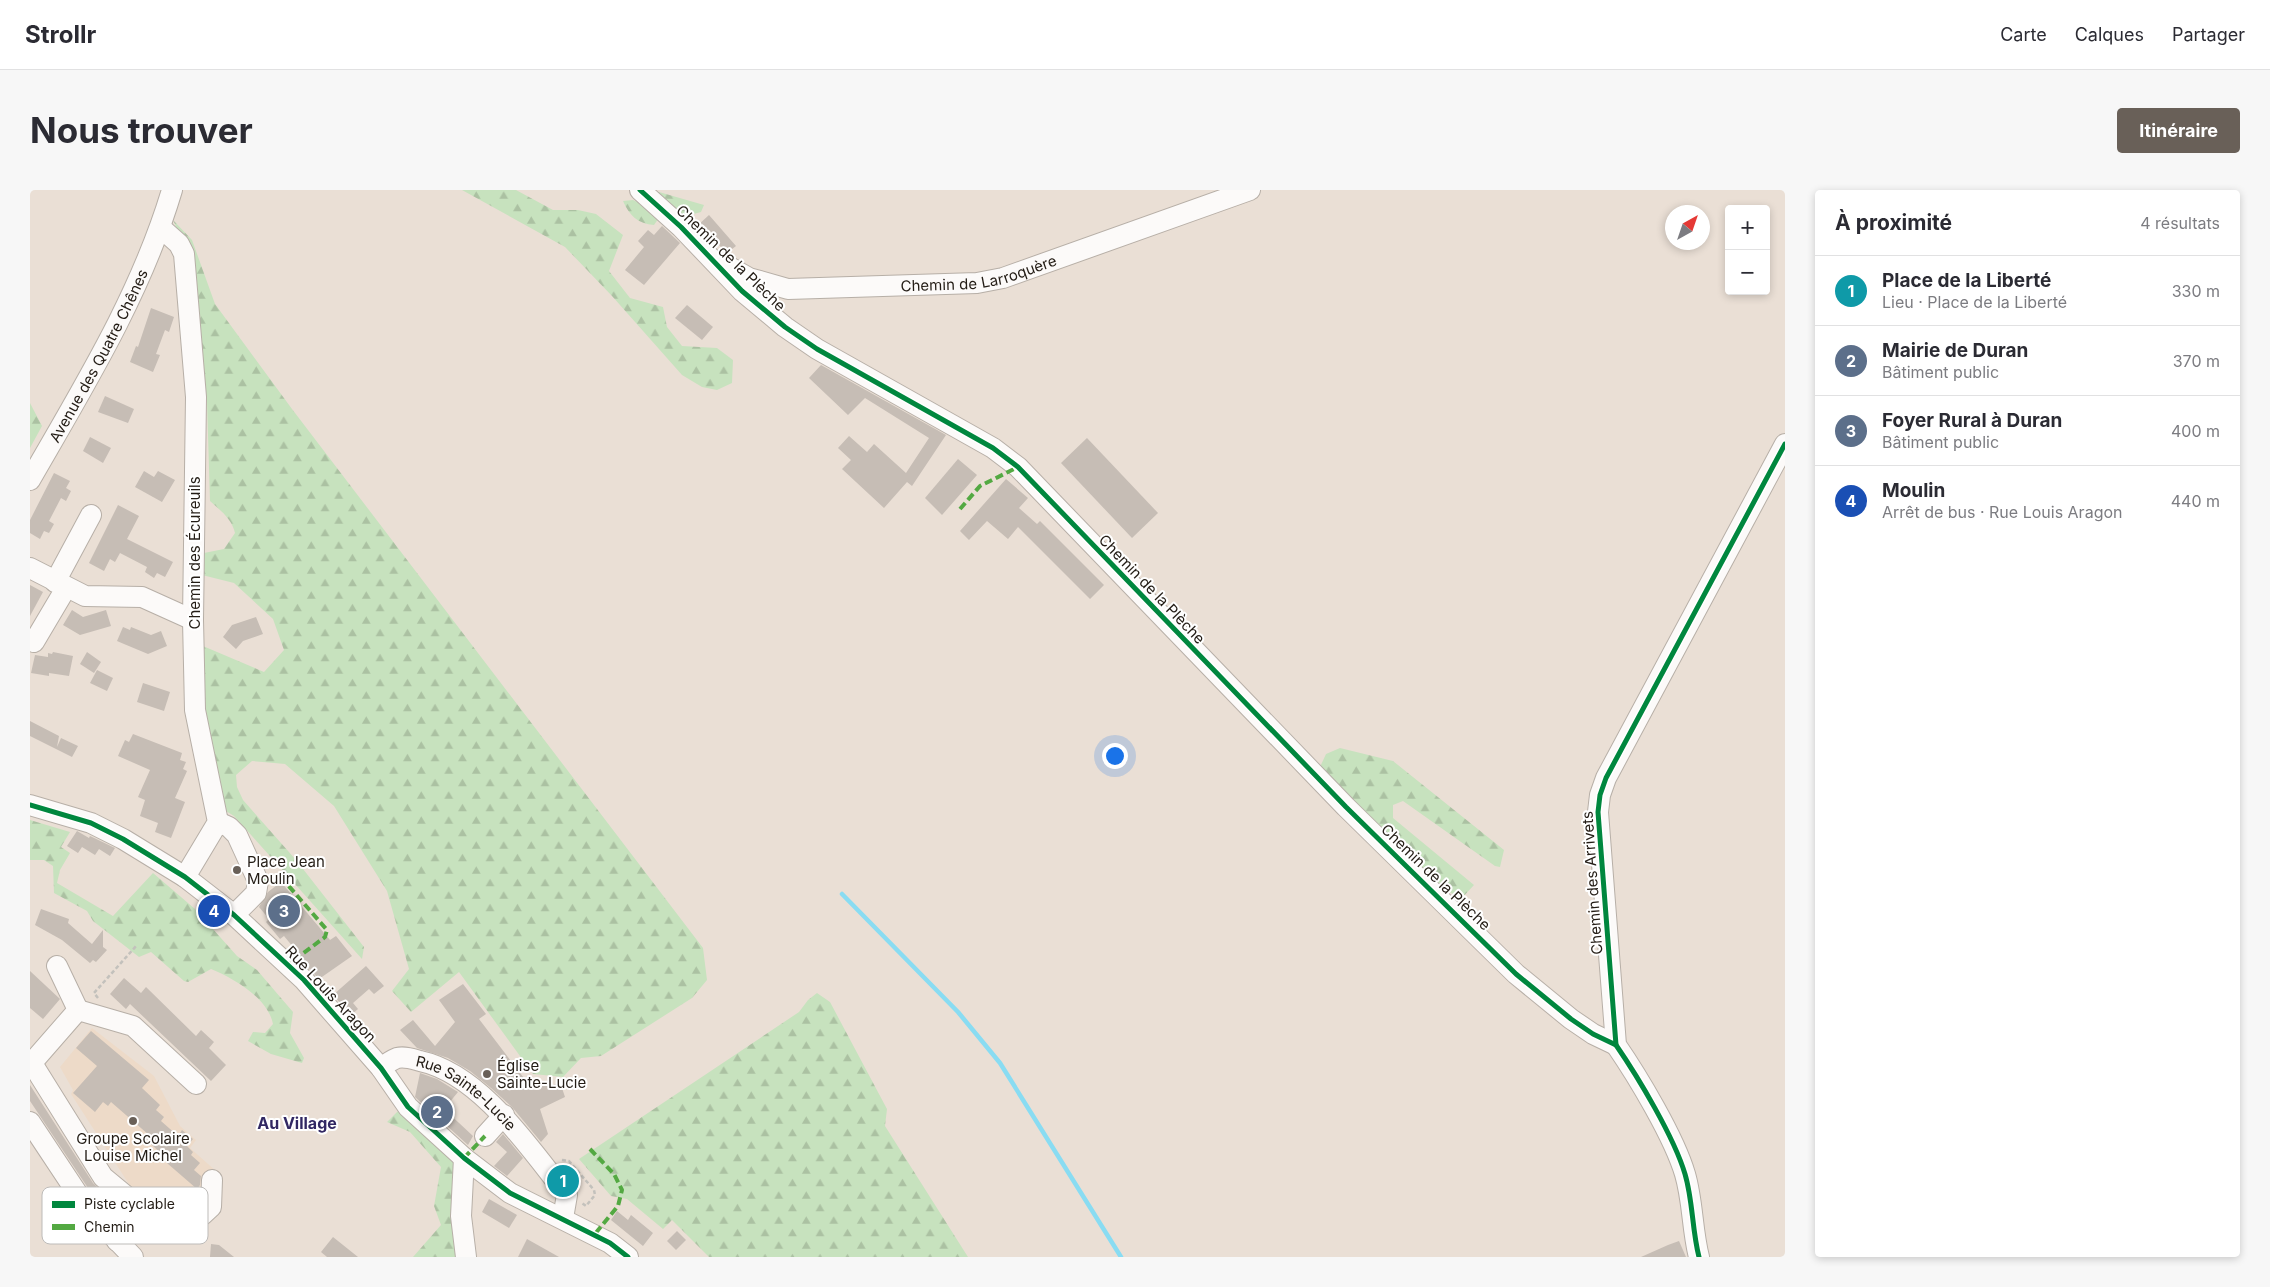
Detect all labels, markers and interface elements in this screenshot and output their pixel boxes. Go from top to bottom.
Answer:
text: Strollr [25,20,96,49]
text: Carte [2000,24,2047,45]
text: Calques [2075,24,2144,45]
text: Partager [2172,24,2245,45]
button: Itinéraire [2117,108,2240,153]
text: Nous trouver [30,109,253,151]
street label: Chemin de la Plèche [672,201,790,315]
north arrow [1665,205,1710,250]
map controls [1725,205,1770,295]
button: + [1725,205,1770,250]
text: À proximité [1835,210,1952,235]
text: 4 résultats [2140,213,2220,233]
street label: Chemin de Larroquère [900,250,1059,295]
button: − [1725,250,1770,295]
street label: Avenue des Quatre Chênes [44,266,151,445]
text: Place de la Liberté [1882,269,2051,292]
text: 1 [1848,281,1854,301]
text: 330 m [2172,281,2220,301]
text: Lieu · Place de la Liberté [1882,292,2067,312]
text: Mairie de Duran [1882,339,2028,362]
text: 2 [1846,351,1856,371]
text: 370 m [2173,351,2220,371]
text: Bâtiment public [1882,362,1999,382]
text: Foyer Rural à Duran [1882,409,2062,432]
text: 3 [1846,421,1856,441]
text: 400 m [2171,421,2220,441]
text: Bâtiment public [1882,432,1999,452]
street label: Chemin des Écureuils [185,476,204,630]
text: Moulin [1882,479,1945,502]
text: 4 [1846,491,1856,511]
text: 440 m [2171,491,2220,511]
text: Arrêt de bus · Rue Louis Aragon [1882,502,2122,522]
street label: Chemin de la Plèche [1095,530,1209,648]
your location [1102,743,1128,769]
street label: Chemin des Arrivets [1578,811,1606,955]
street label: Chemin de la Plèche [1377,820,1495,934]
place label: Place Jean Moulin [247,852,325,888]
marker: Place Jean Moulin [231,864,243,876]
pin: 4 [198,892,230,930]
pin: 3 [268,892,300,930]
street label: Rue Louis Aragon [281,942,381,1046]
street label: Rue Sainte-Lucie [414,1051,521,1134]
place label: Église Sainte-Lucie [497,1056,586,1092]
marker: Église Sainte-Lucie [481,1068,493,1080]
pin: 2 [421,1093,453,1131]
district label: Au Village [257,1113,337,1133]
marker: Groupe Scolaire Louise Michel [127,1115,139,1127]
place label: Groupe Scolaire Louise Michel [76,1129,190,1165]
pin: 1 [547,1162,579,1200]
legend [42,1187,208,1244]
text: Piste cyclable [84,1195,175,1212]
text: Chemin [84,1218,135,1235]

